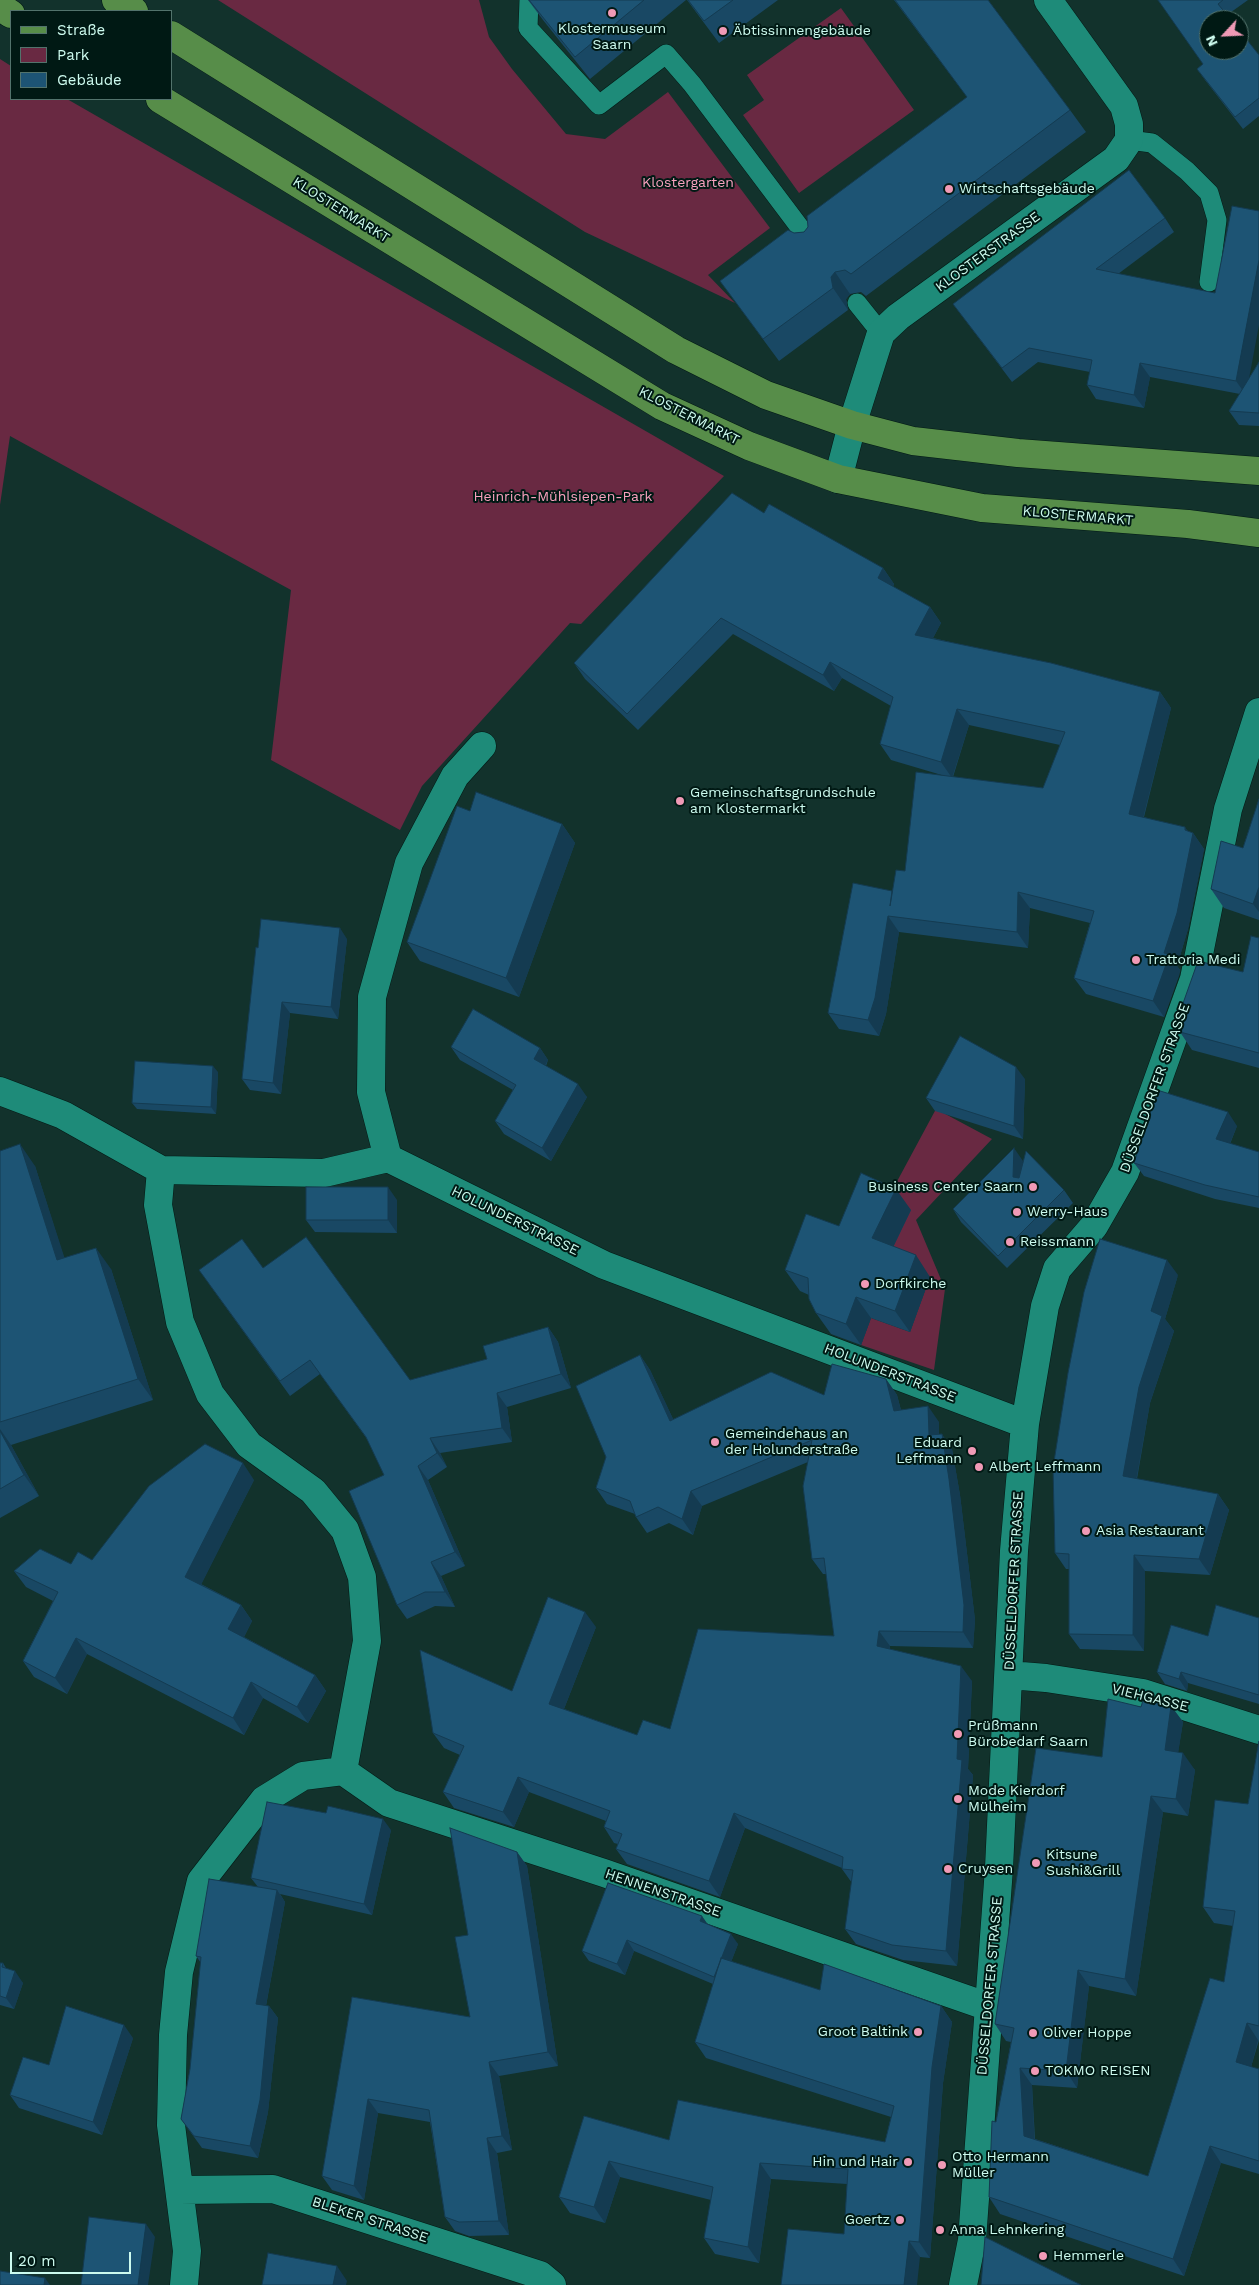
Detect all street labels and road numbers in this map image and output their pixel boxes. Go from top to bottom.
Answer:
street label: KLOSTERMARKT [289,173,393,247]
street label: KLOSTERSTRASSE [932,208,1044,296]
street label: KLOSTERMARKT [636,383,742,449]
street label: KLOSTERMARKT [1022,503,1134,529]
street label: DÜSSELDORFER STRASSE [1116,1001,1194,1175]
street label: HOLUNDERSTRASSE [449,1183,581,1259]
street label: HOLUNDERSTRASSE [822,1340,958,1406]
street label: DÜSSELDORFER STRASSE [1001,1491,1027,1671]
street label: VIEHGASSE [1110,1680,1190,1716]
street label: HENNENSTRASSE [603,1865,723,1921]
street label: DÜSSELDORFER STRASSE [974,1896,1006,2076]
street label: BLEKER STRASSE [310,2193,430,2247]

